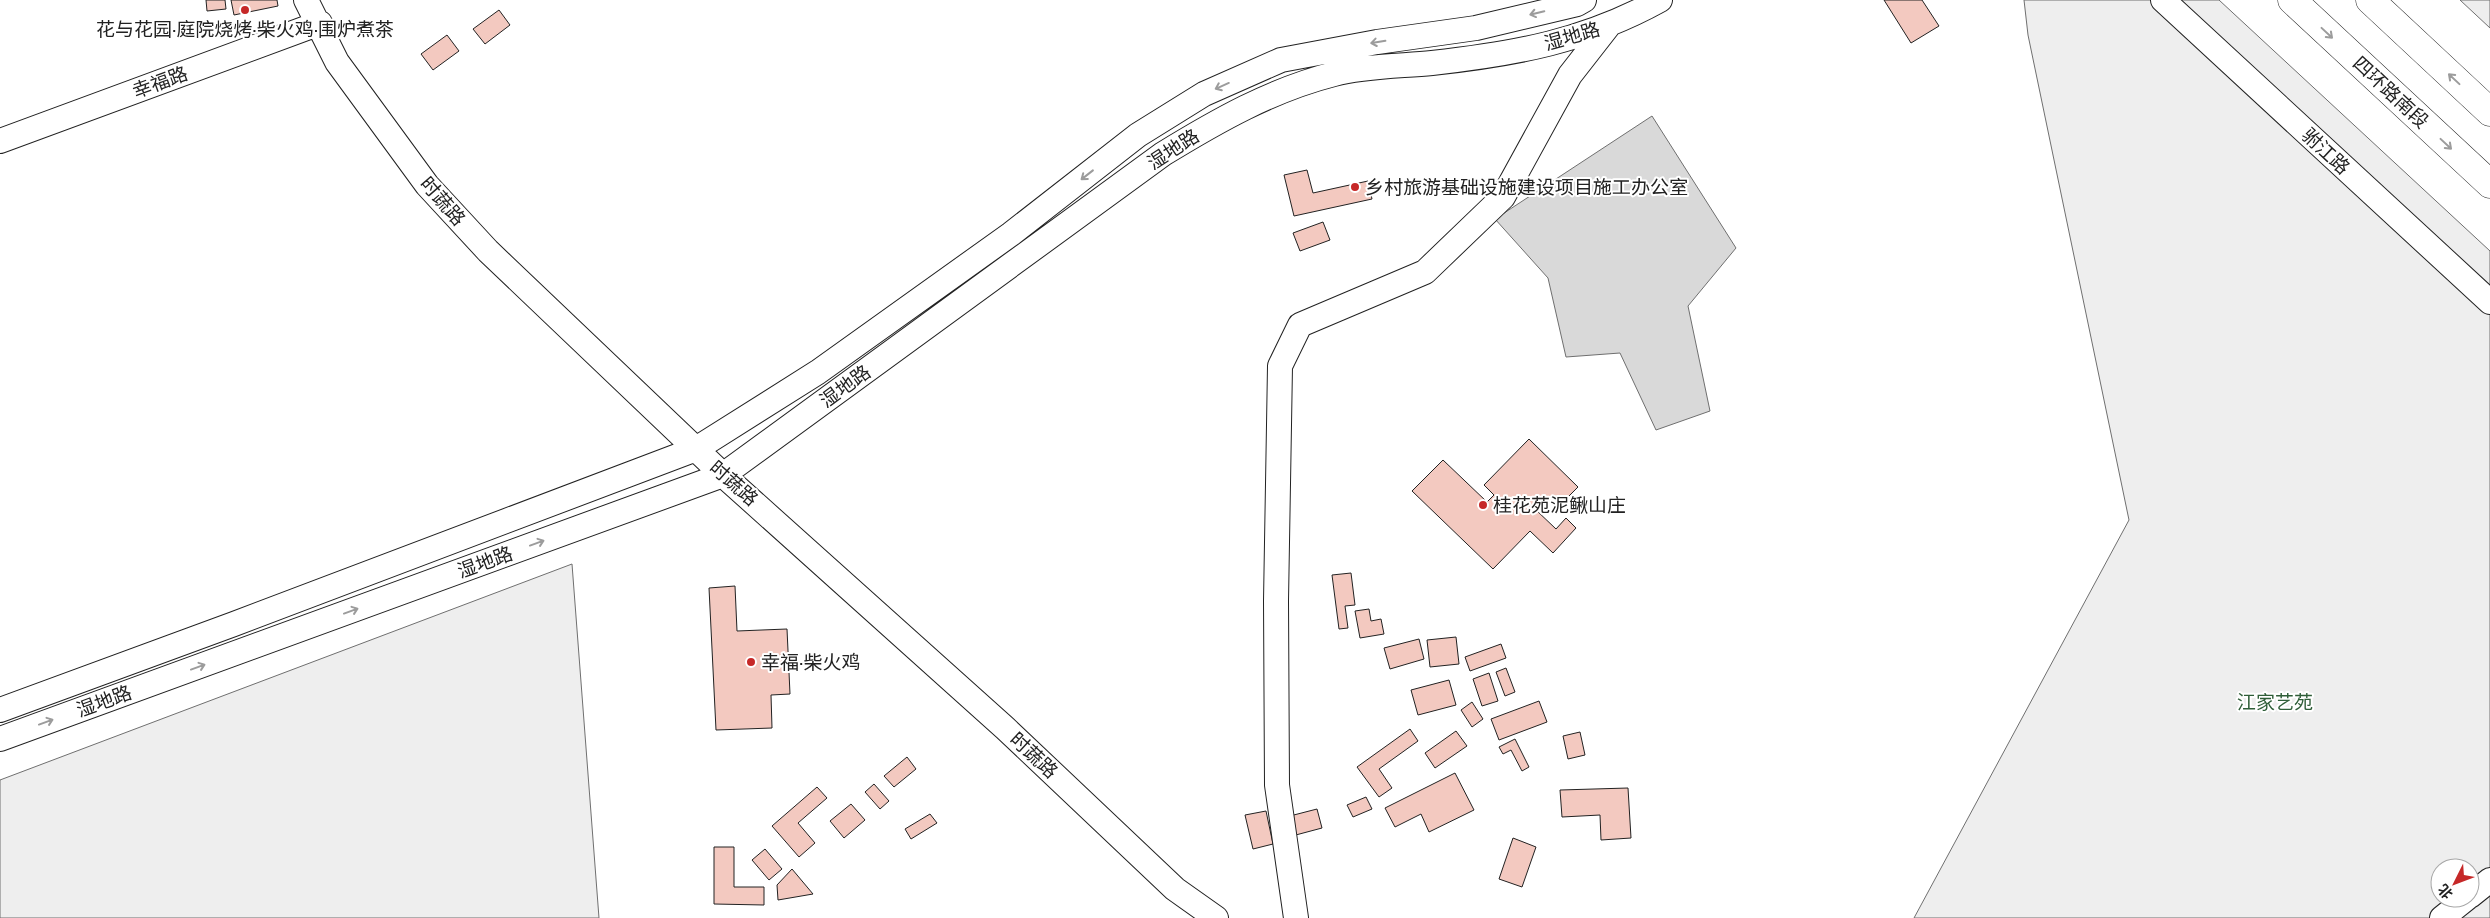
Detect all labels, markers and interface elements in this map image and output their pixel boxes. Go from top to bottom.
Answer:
marker: 花与花园·庭院烧烤·柴火鸡·围炉煮茶 [239,4,251,16]
one-way arrow [1530,9,1546,18]
place label: 花与花园·庭院烧烤·柴火鸡·围炉煮茶 [96,17,394,41]
street label: 湿地路 [1541,17,1603,55]
one-way arrow [2321,27,2334,39]
one-way arrow [1370,37,1386,47]
street label: 四环路南段 [2348,51,2434,133]
street label: 幸福路 [129,61,191,103]
one-way arrow [2448,73,2461,85]
one-way arrow [1215,82,1230,92]
street label: 湿地路 [1143,123,1203,175]
street label: 驸江路 [2297,123,2355,179]
one-way arrow [2440,138,2453,150]
one-way arrow [1081,169,1094,180]
street label: 时蔬路 [415,172,471,230]
place label: 乡村旅游基础设施建设项目施工办公室 [1365,175,1688,199]
marker: 乡村旅游基础设施建设项目施工办公室 [1349,181,1361,193]
street label: 湿地路 [815,360,875,412]
street label: 时蔬路 [705,455,763,511]
place label: 桂花苑泥鳅山庄 [1493,493,1626,517]
marker: 桂花苑泥鳅山庄 [1477,499,1489,511]
one-way arrow [528,538,544,547]
street label: 湿地路 [454,541,516,583]
one-way arrow [343,606,358,615]
place label: 幸福·柴火鸡 [761,650,860,674]
marker: 幸福·柴火鸡 [745,656,757,668]
one-way arrow [190,662,206,671]
street label: 湿地路 [73,680,135,722]
park label: 江家艺苑 [2237,690,2313,714]
one-way arrow [38,717,53,726]
street label: 时蔬路 [1005,727,1063,783]
north arrow [2430,858,2480,908]
text: 北 [2434,880,2457,903]

